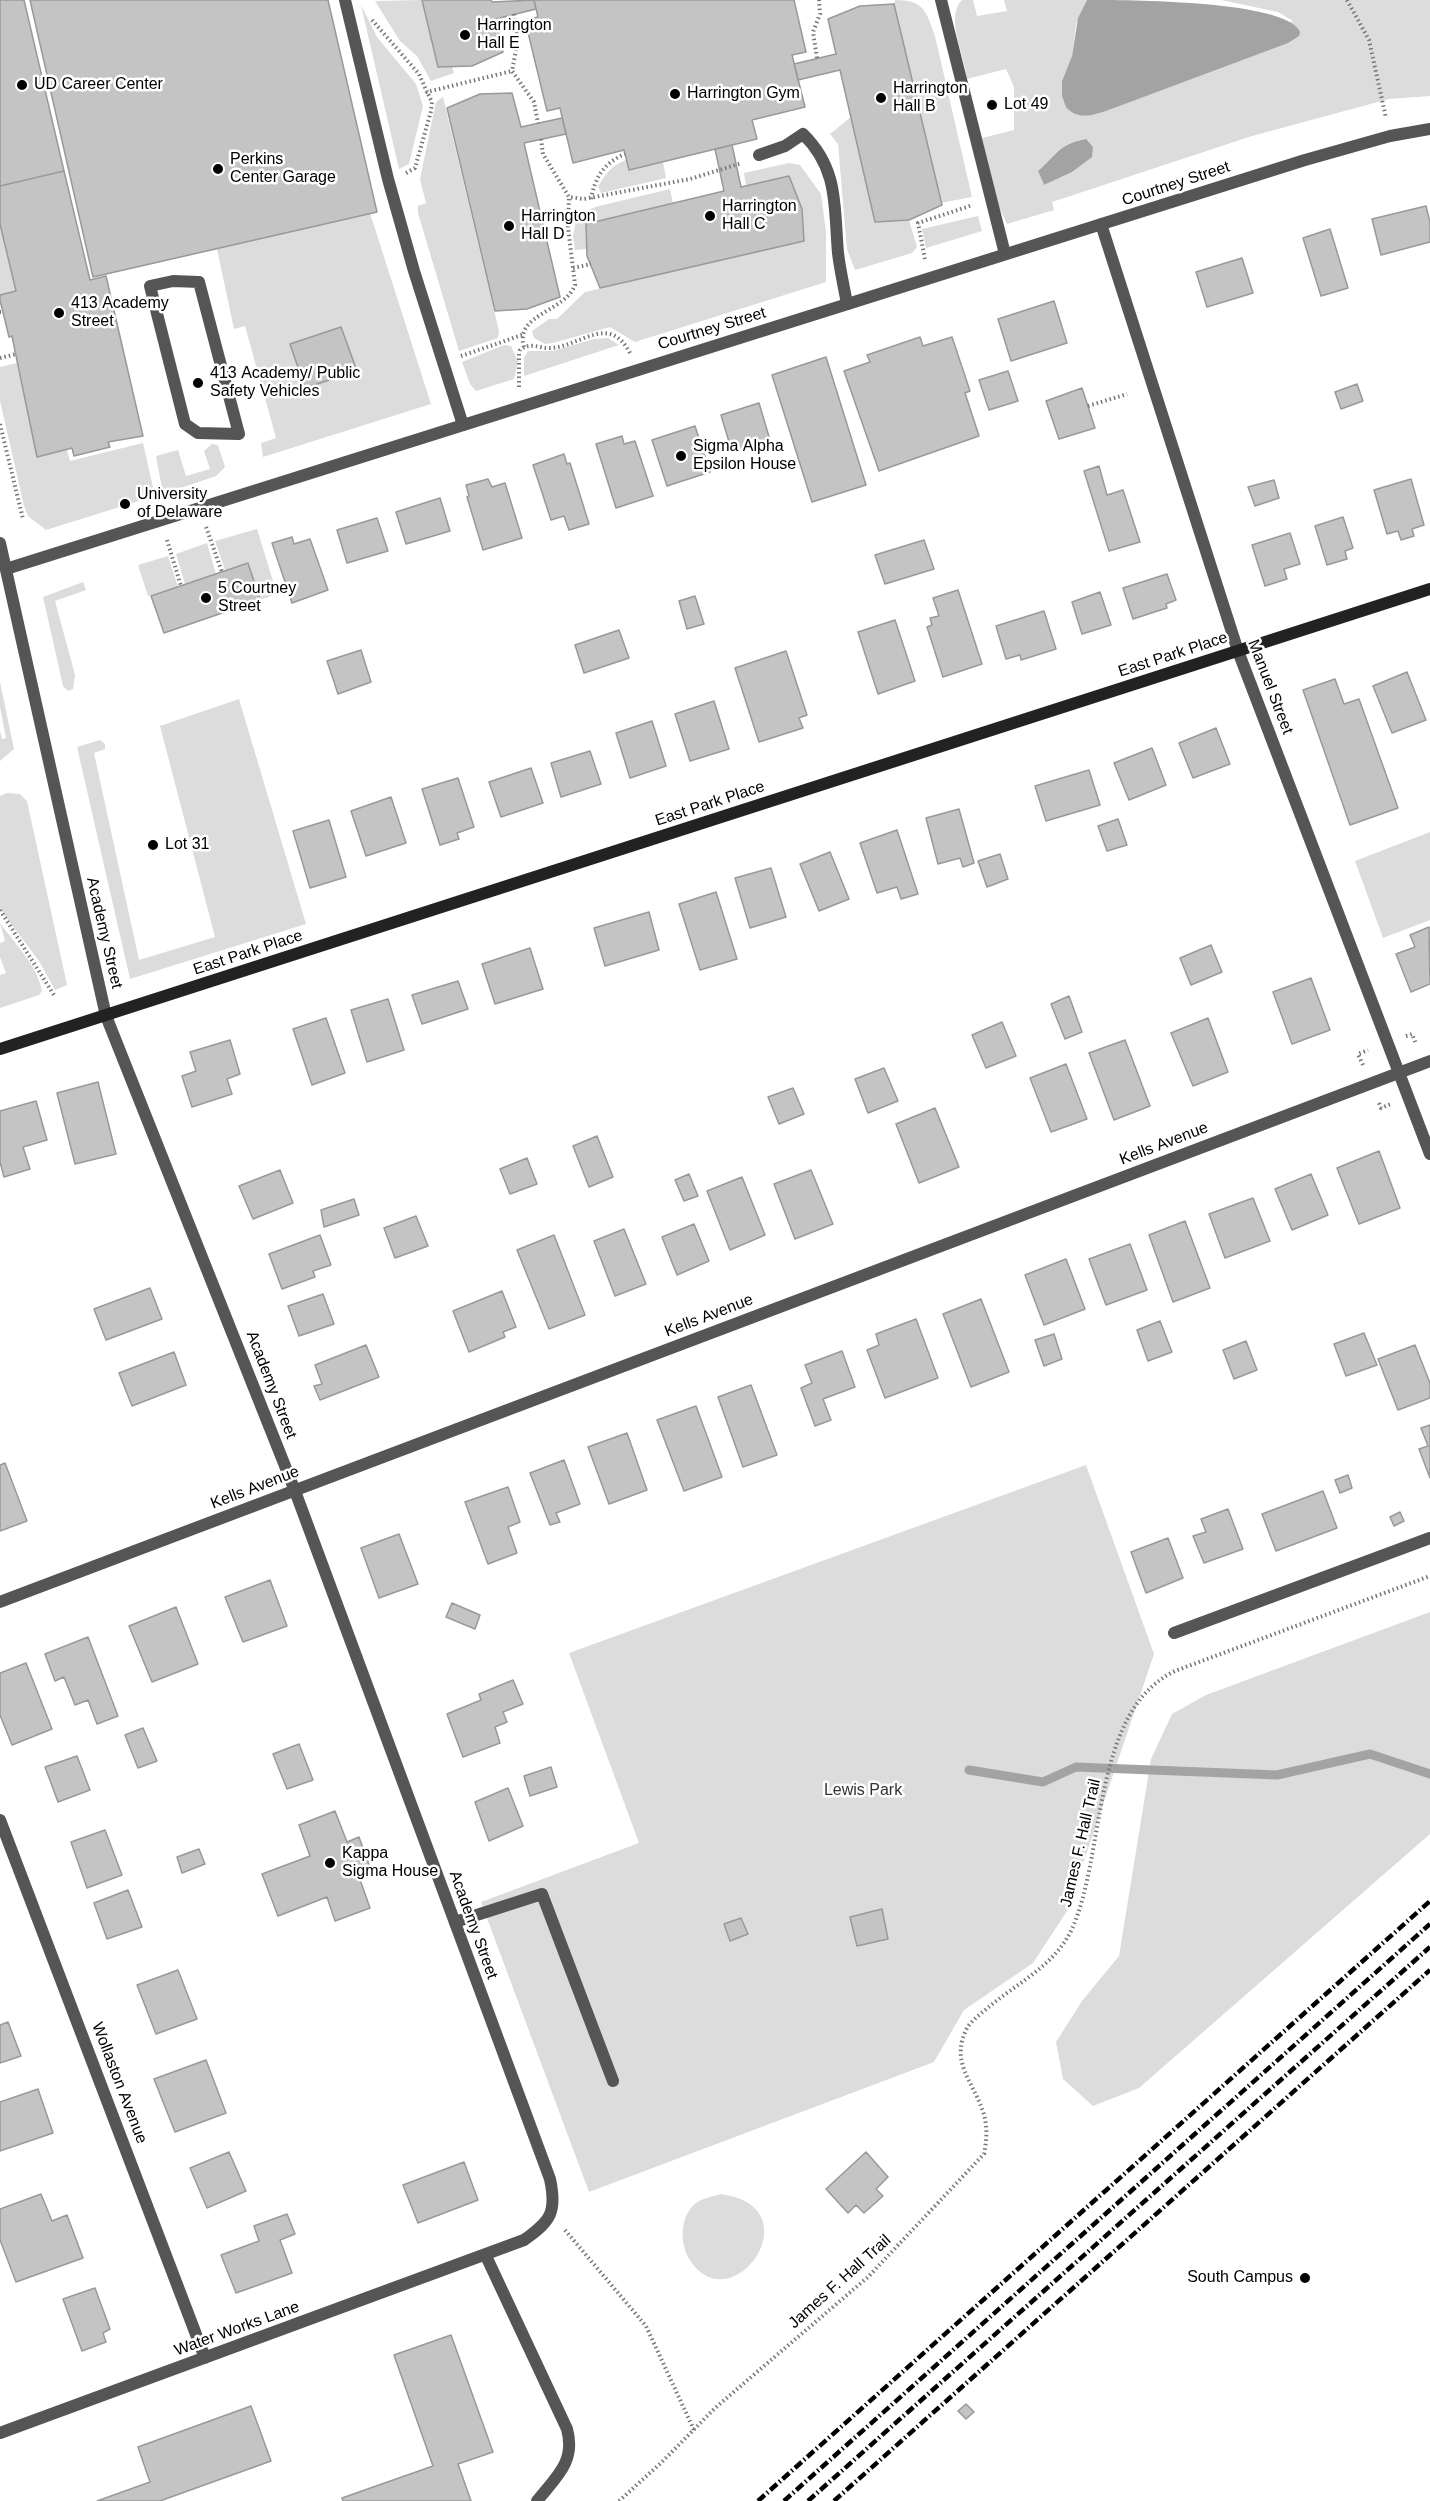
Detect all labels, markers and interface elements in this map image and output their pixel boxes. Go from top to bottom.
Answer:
place label: Harrington Hall E [477,16,552,54]
marker: Harrington Hall E [458,28,472,42]
place label: UD Career Center [34,75,163,95]
marker: UD Career Center [15,78,29,92]
place label: Harrington Hall B [893,79,968,117]
place label: Harrington Gym [687,84,800,104]
marker: Harrington Gym [668,87,682,101]
marker: Harrington Hall B [874,91,888,105]
place label: Lot 49 [1004,95,1048,115]
marker: Lot 49 [985,98,999,112]
place label: Perkins Center Garage [230,150,336,188]
street label: Courtney Street [1120,158,1232,210]
marker: Perkins Center Garage [211,162,225,176]
place label: Harrington Hall C [722,197,797,235]
place label: Harrington Hall D [521,207,596,245]
marker: Harrington Hall C [703,209,717,223]
marker: Harrington Hall D [502,219,516,233]
place label: 413 Academy Street [71,294,169,332]
street label: Courtney Street [656,303,768,355]
marker: 413 Academy Street [52,306,66,320]
place label: 413 Academy/ Public Safety Vehicles [210,364,360,402]
marker: 413 Academy/ Public Safety Vehicles [191,376,205,390]
place label: Sigma Alpha Epsilon House [693,437,796,475]
marker: Sigma Alpha Epsilon House [674,449,688,463]
place label: University of Delaware [137,485,222,523]
marker: University of Delaware [118,497,132,511]
place label: 5 Courtney Street [218,579,296,617]
marker: 5 Courtney Street [199,591,213,605]
street label: East Park Place [1116,628,1230,682]
street label: Manuel Street [1243,637,1297,737]
street label: East Park Place [653,777,767,831]
place label: Lot 31 [165,835,209,855]
marker: Lot 31 [146,838,160,852]
street label: Academy Street [82,875,126,991]
street label: East Park Place [191,926,305,980]
street label: Kells Avenue [1117,1118,1211,1170]
street label: Kells Avenue [662,1290,756,1342]
street label: Academy Street [242,1328,300,1442]
street label: Kells Avenue [208,1462,302,1514]
street label: James F. Hall Trail [1057,1777,1105,1909]
park label: Lewis Park [824,1781,902,1801]
place label: Kappa Sigma House [342,1844,438,1882]
marker: Kappa Sigma House [323,1856,337,1870]
street label: Academy Street [445,1868,501,1982]
street label: Wollaston Avenue [87,2020,151,2146]
street label: James F. Hall Trail [785,2231,895,2333]
place label: South Campus [1187,2268,1293,2288]
marker: South Campus [1298,2271,1312,2285]
street label: Water Works Lane [172,2297,302,2361]

